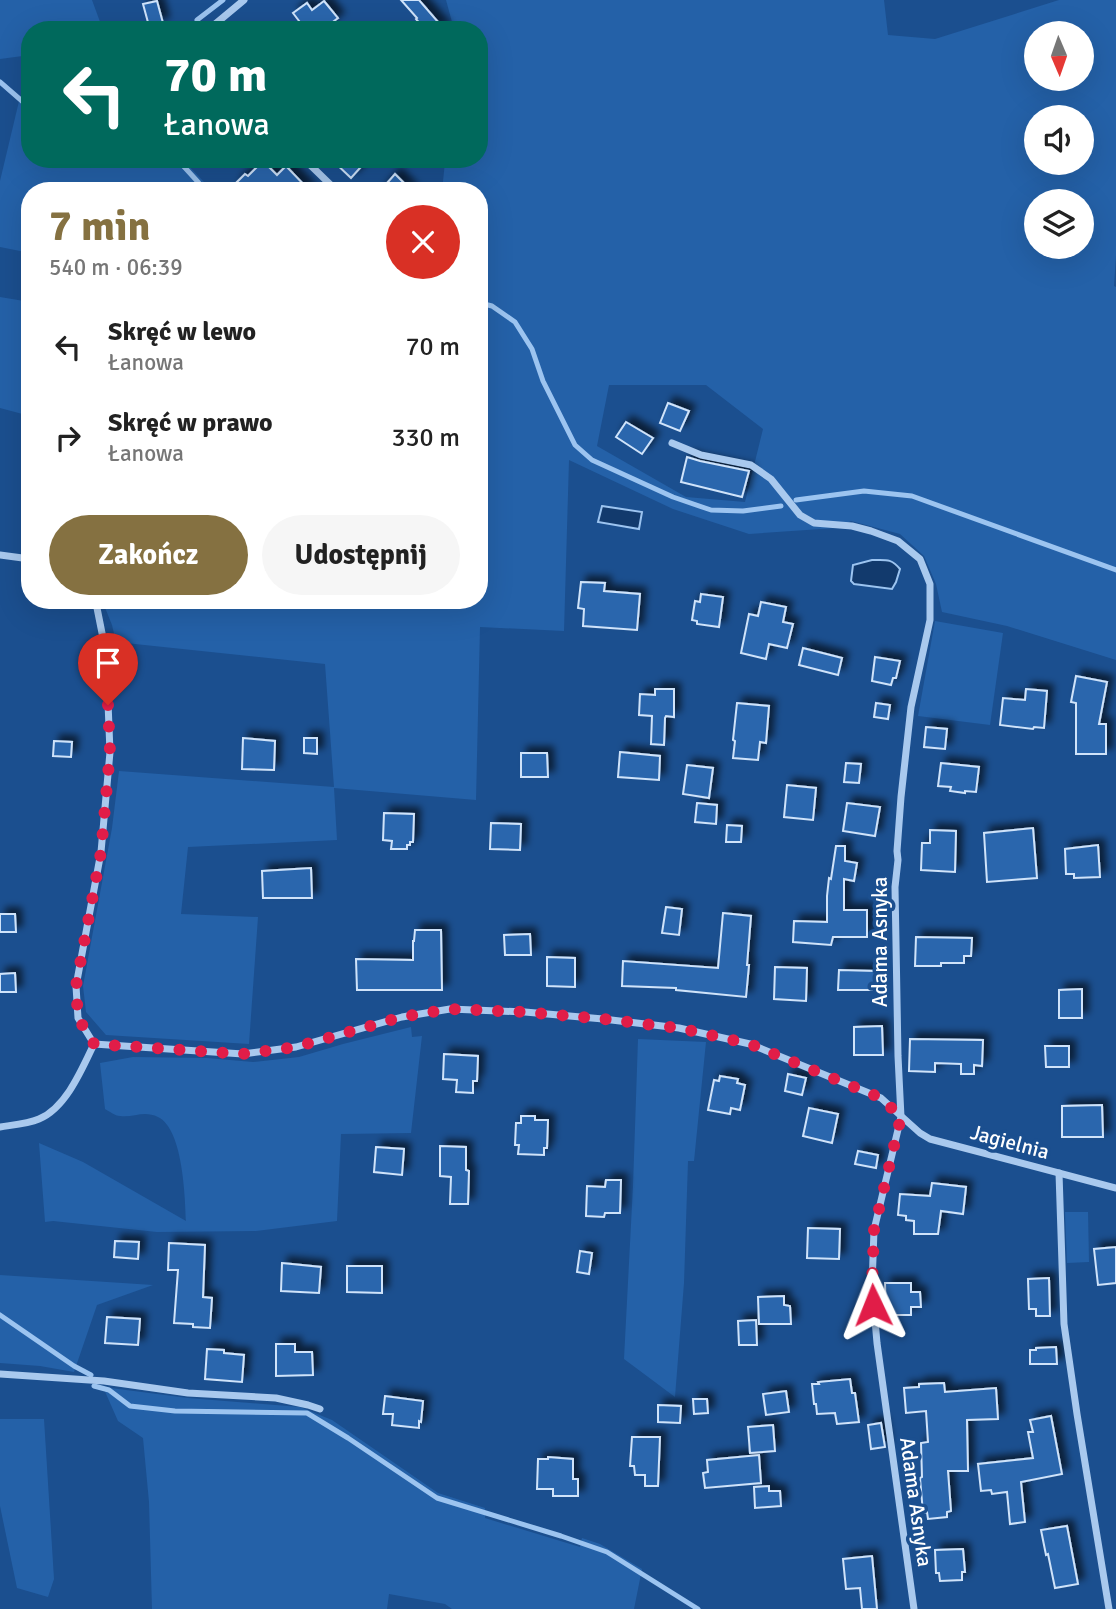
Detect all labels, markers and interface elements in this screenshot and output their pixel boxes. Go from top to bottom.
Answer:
north arrow [1024,21,1094,91]
map controls [1024,21,1094,259]
text: 70 m [164,45,267,105]
icon: left [49,49,140,140]
text: Łanowa [164,105,270,144]
button: sound [1024,105,1094,175]
button: layers [1024,189,1094,259]
text: 7 min [49,201,150,252]
button: close [386,205,460,279]
text: 540 m · 06:39 [49,253,183,282]
text: Skręć w lewo [108,316,256,348]
icon: left [49,328,87,366]
text: 70 m [405,331,460,363]
text: Łanowa [108,348,184,377]
text: Skręć w prawo [108,407,273,439]
icon: right [49,419,87,457]
text: 330 m [391,422,460,454]
text: Łanowa [108,439,184,468]
button: Zakończ [49,515,248,595]
button: Udostępnij [262,515,460,595]
pin [78,633,138,705]
icon: arrive [89,644,127,682]
street label: Adama Asnyka [867,877,893,1007]
street label: Jagielnia [968,1119,1052,1165]
position arrow [836,1268,910,1342]
street label: Adama Asnyka [894,1436,938,1568]

